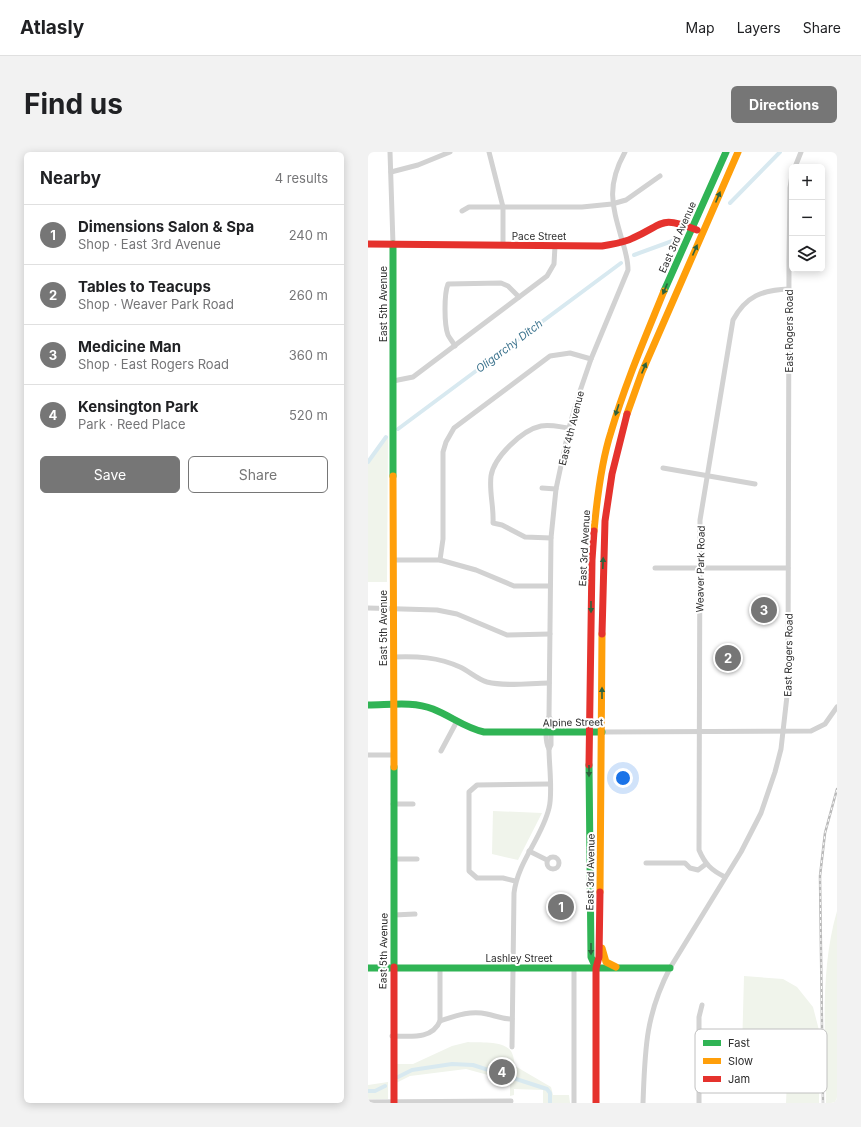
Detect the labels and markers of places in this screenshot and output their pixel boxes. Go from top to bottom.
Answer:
pin: 3 [751,595,777,625]
pin: 2 [715,643,741,673]
pin: 1 [548,892,574,922]
pin: 4 [489,1057,515,1087]

